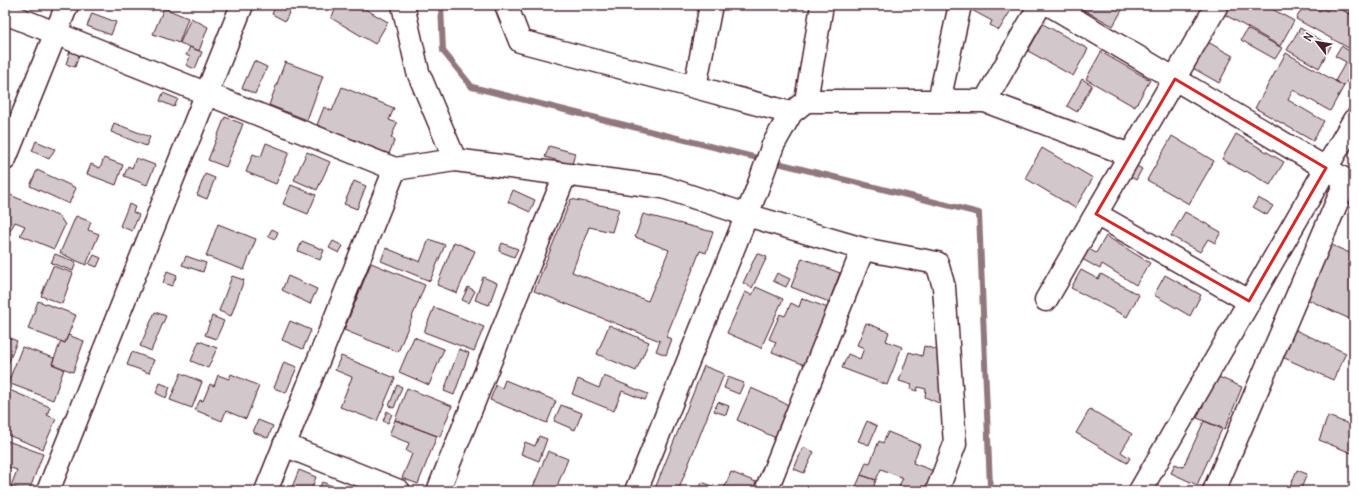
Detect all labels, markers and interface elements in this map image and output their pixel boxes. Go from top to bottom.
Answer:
north arrow [1297,22,1337,62]
text: N [1300,30,1316,44]

